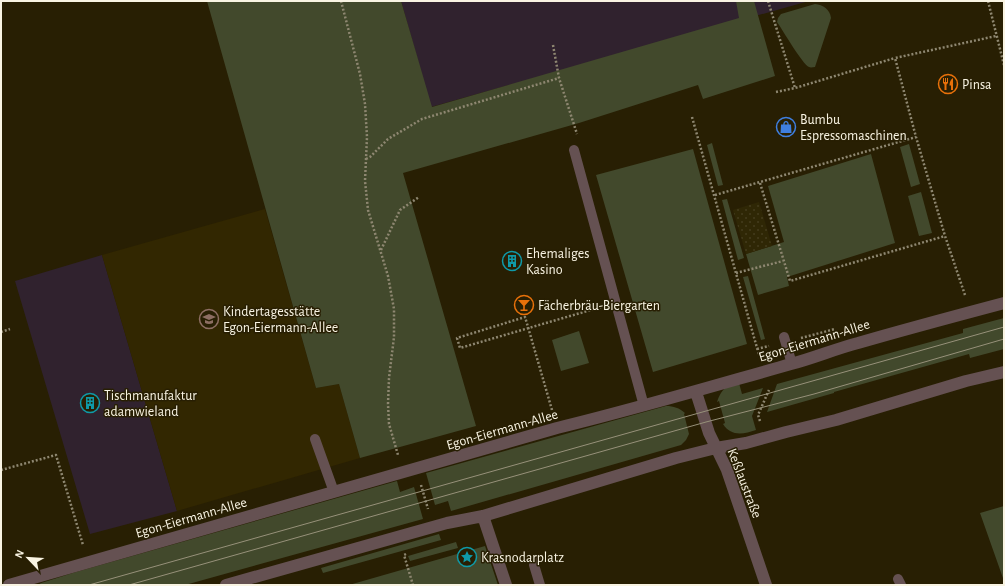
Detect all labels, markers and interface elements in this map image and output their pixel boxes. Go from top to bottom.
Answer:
restaurant icon: Pinsa [937,73,959,95]
place label: Pinsa [962,78,992,92]
place label: Bumbu Espressomaschinen [800,113,907,143]
shop icon: Bumbu Espressomaschinen [775,116,797,138]
place label: Ehemaliges Kasino [526,247,589,277]
building icon: Ehemaliges Kasino [501,250,523,272]
bar icon: Fächerbräu-Biergarten [513,294,535,316]
place label: Fächerbräu-Biergarten [538,299,660,313]
place label: Kindertagesstätte Egon-Eiermann-Allee [223,305,338,335]
school or university icon: Kindertagesstätte Egon-Eiermann-Allee [198,308,220,330]
street label: Egon-Eiermann-Allee [757,317,871,365]
place label: Tischmanufaktur adamwieland [104,389,197,419]
building icon: Tischmanufaktur adamwieland [79,392,101,414]
street label: Egon-Eiermann-Allee [445,407,560,453]
street label: Keßlaustraße [724,447,764,520]
street label: Egon-Eiermann-Allee [134,495,249,541]
north arrow [8,538,48,578]
place icon: Krasnodarplatz [456,546,478,568]
text: N [13,548,26,560]
place label: Krasnodarplatz [481,551,564,565]

